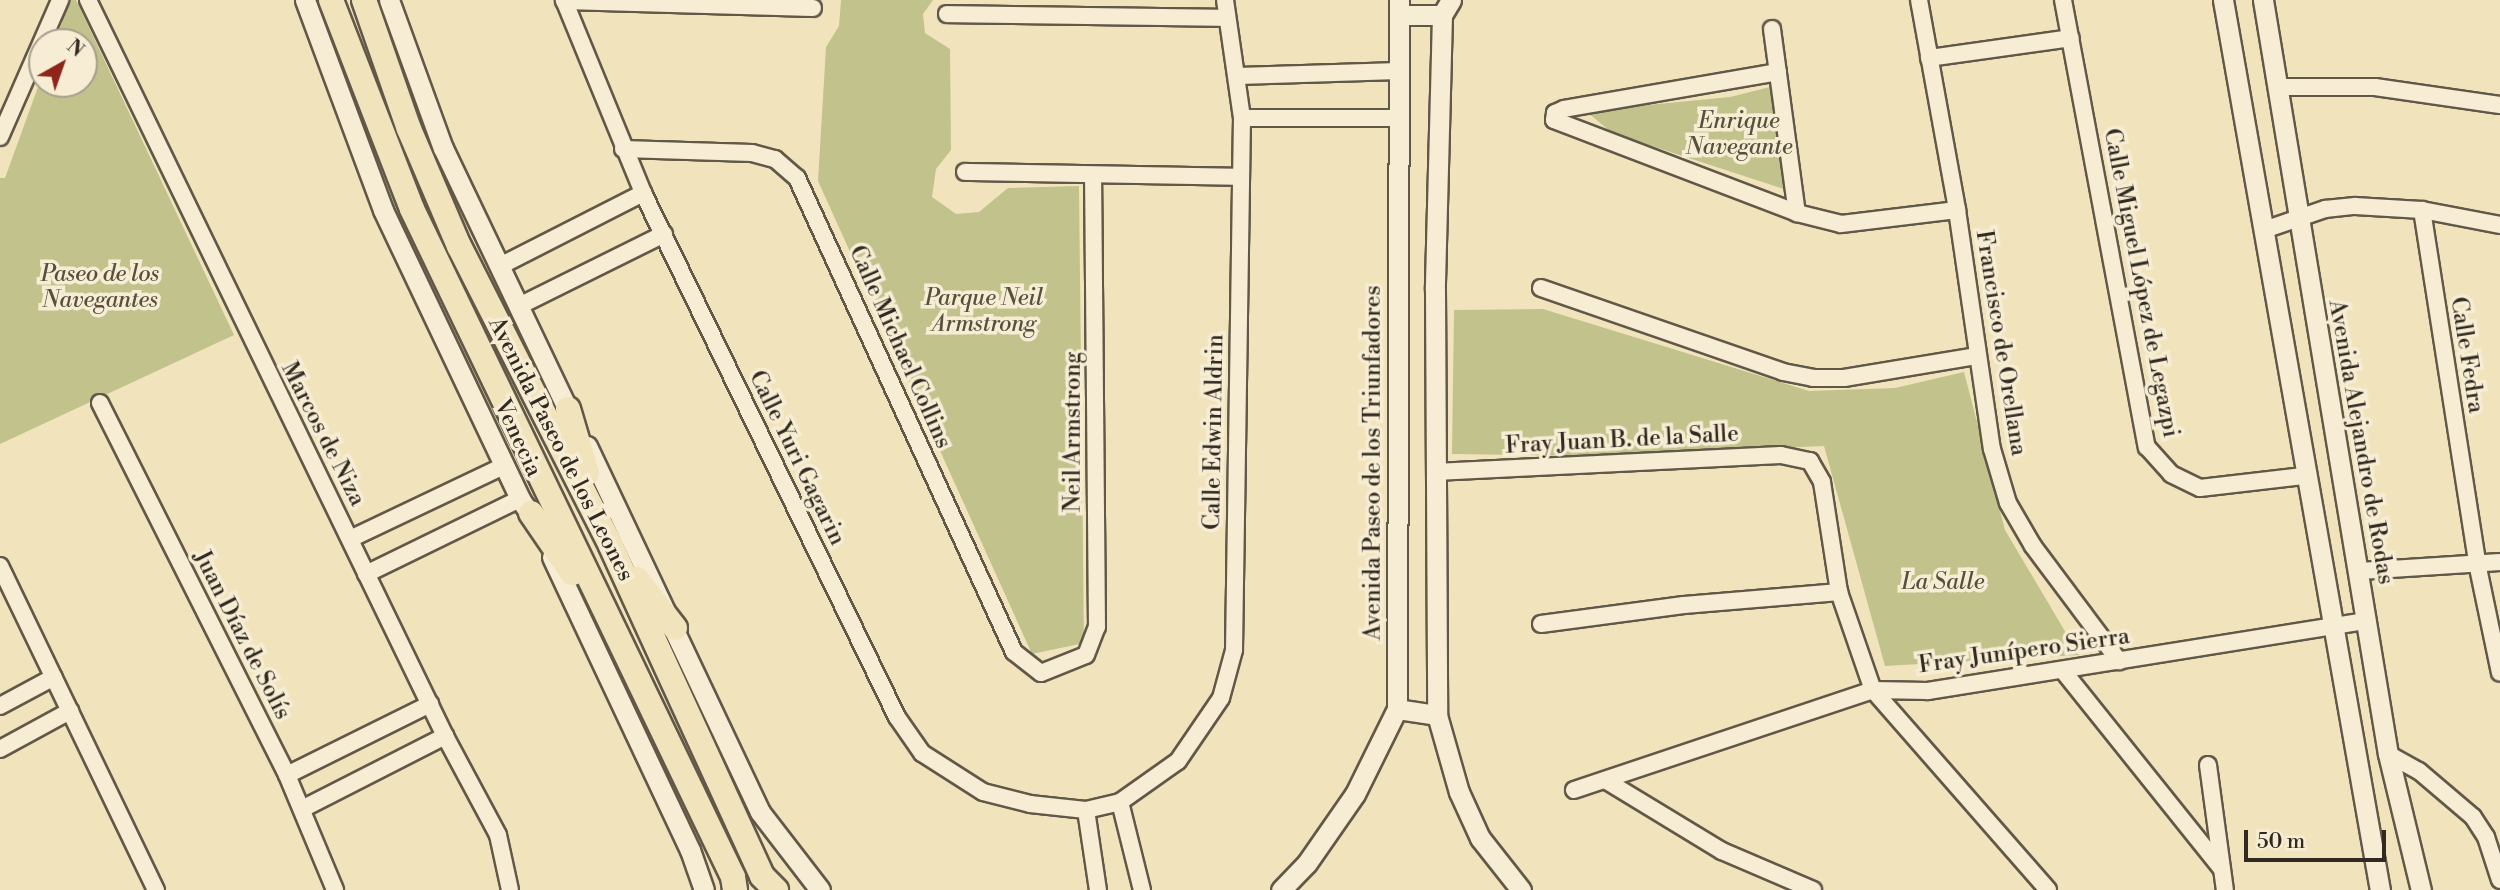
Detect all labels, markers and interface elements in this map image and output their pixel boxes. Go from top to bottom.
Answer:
north arrow [28,28,98,98]
text: N [62,34,89,62]
park label: Enrique Navegante [1685,107,1793,161]
street label: Calle Miguel López de Legazpi [2097,126,2185,440]
street label: Francisco de Orellana [1970,228,2032,458]
street label: Calle Michael Collins [843,241,957,453]
park label: Paseo de los Navegantes [41,260,159,314]
park label: Parque Neil Armstrong [925,284,1043,338]
street label: Avenida Paseo de los Triunfadores [1359,285,1387,641]
street label: Calle Fedra [2444,295,2490,415]
street label: Avenida Alejandro de Rodas [2322,298,2400,586]
street label: Avenida Paseo de los Leones [482,312,640,586]
street label: Calle Edwin Aldrin [1198,334,1230,530]
street label: Neil Armstrong [1059,352,1087,512]
street label: Marcos de Niza [275,357,371,511]
street label: Calle Yuri Gagarin [743,366,851,550]
street label: Venecia [488,395,548,481]
street label: Fray Juan B. de la Salle [1505,420,1739,460]
street label: Juan Díaz de Solís [187,546,297,724]
park label: La Salle [1902,568,1984,596]
street label: Fray Junípero Sierra [1917,623,2131,679]
scale bar [2248,816,2390,860]
text: 50 m [2257,829,2305,855]

